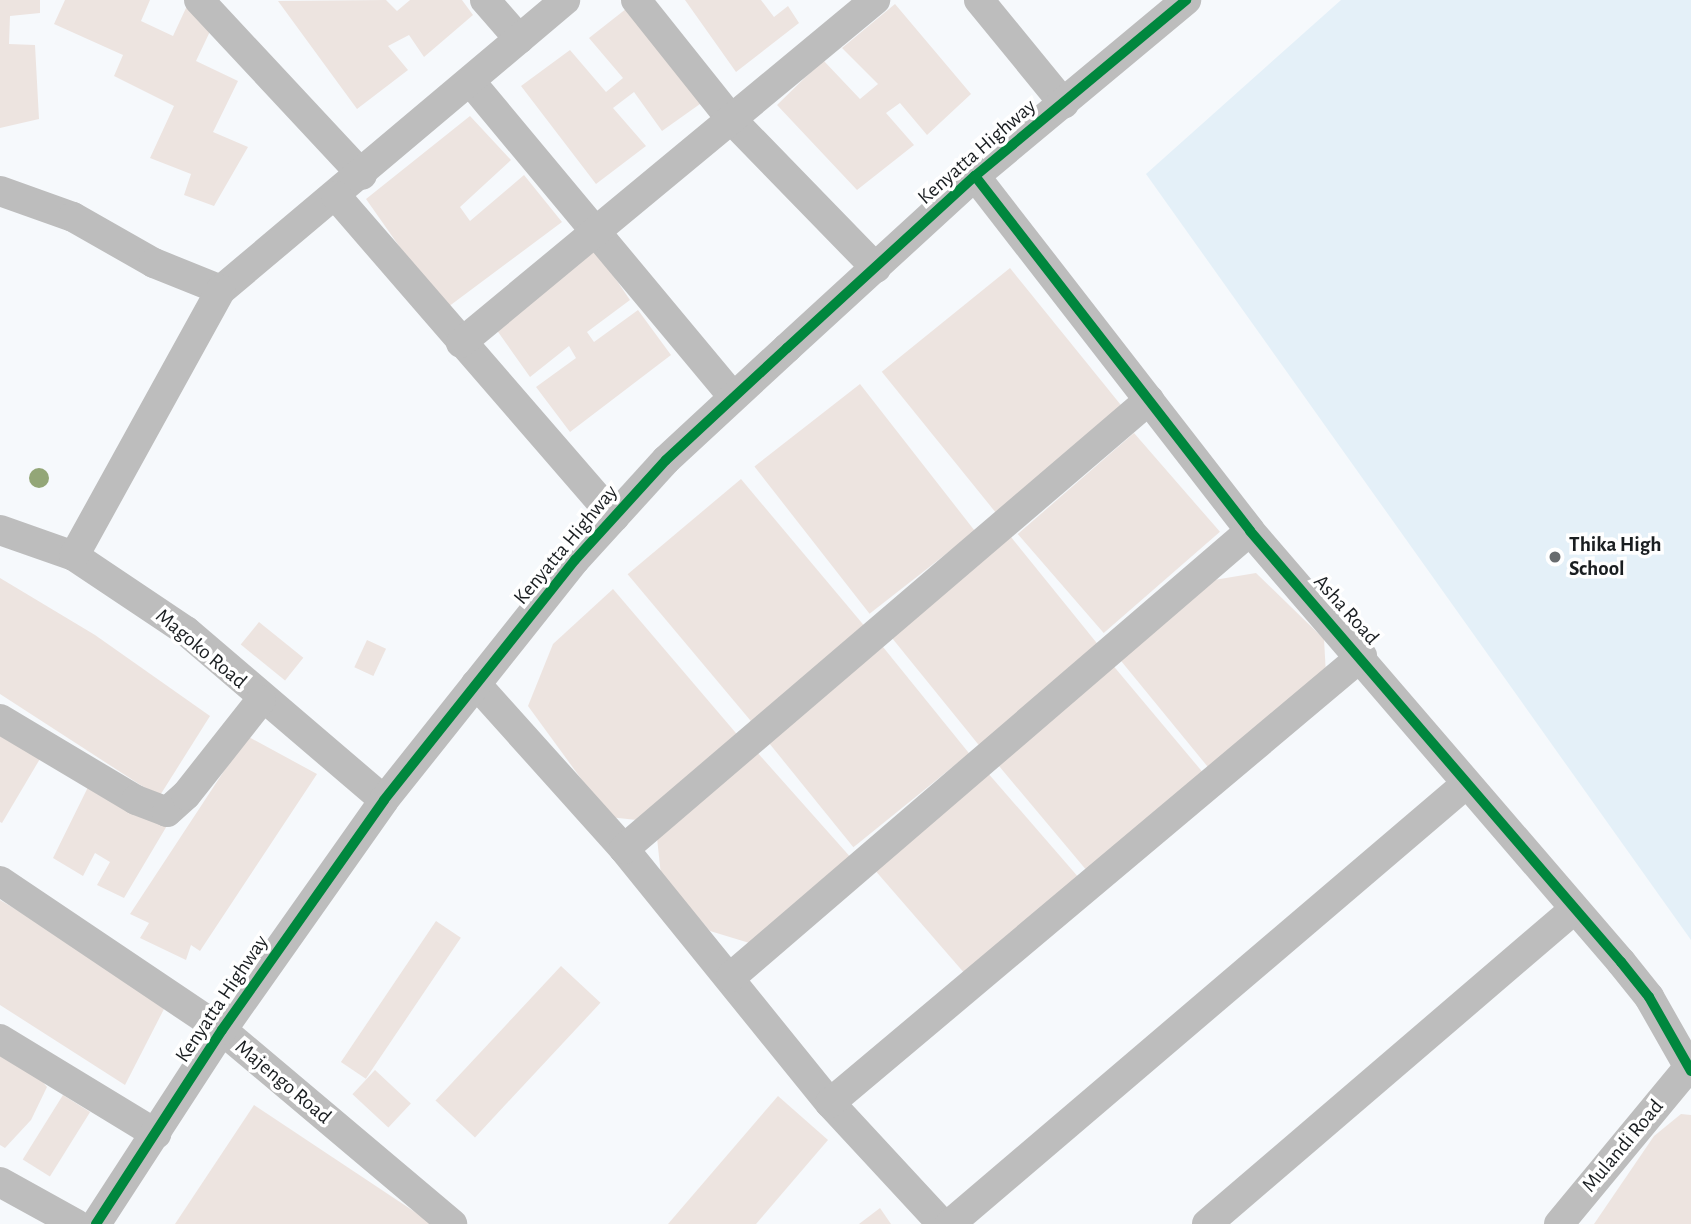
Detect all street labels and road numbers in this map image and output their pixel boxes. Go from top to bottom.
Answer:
street label: Kenyatta Highway [913,94,1041,210]
street label: Kenyatta Highway [509,480,623,610]
street label: Asha Road [1308,570,1384,650]
street label: Magoko Road [150,604,252,694]
street label: Kenyatta Highway [170,930,274,1068]
street label: Majengo Road [230,1034,336,1130]
street label: Mulandi Road [1577,1094,1669,1198]

